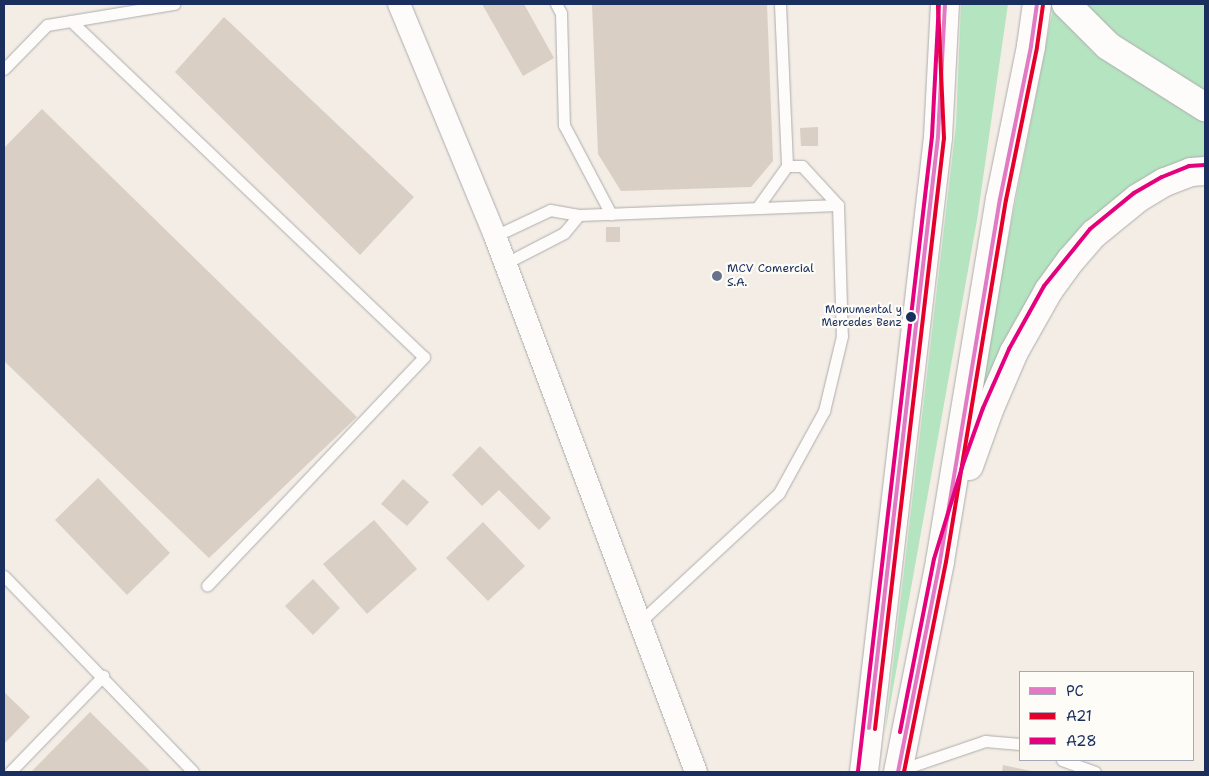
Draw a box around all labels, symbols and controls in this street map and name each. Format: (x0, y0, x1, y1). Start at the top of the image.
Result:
place label: MCV Comercial S.A. (727, 262, 814, 290)
marker: MCV Comercial S.A. (711, 270, 723, 282)
place label: Monumental y Mercedes Benz (822, 304, 902, 330)
marker: Monumental y Mercedes Benz (906, 312, 916, 322)
legend (1019, 671, 1194, 761)
text: PC (1066, 681, 1084, 701)
text: A21 (1066, 706, 1092, 726)
text: A28 (1066, 731, 1097, 751)

